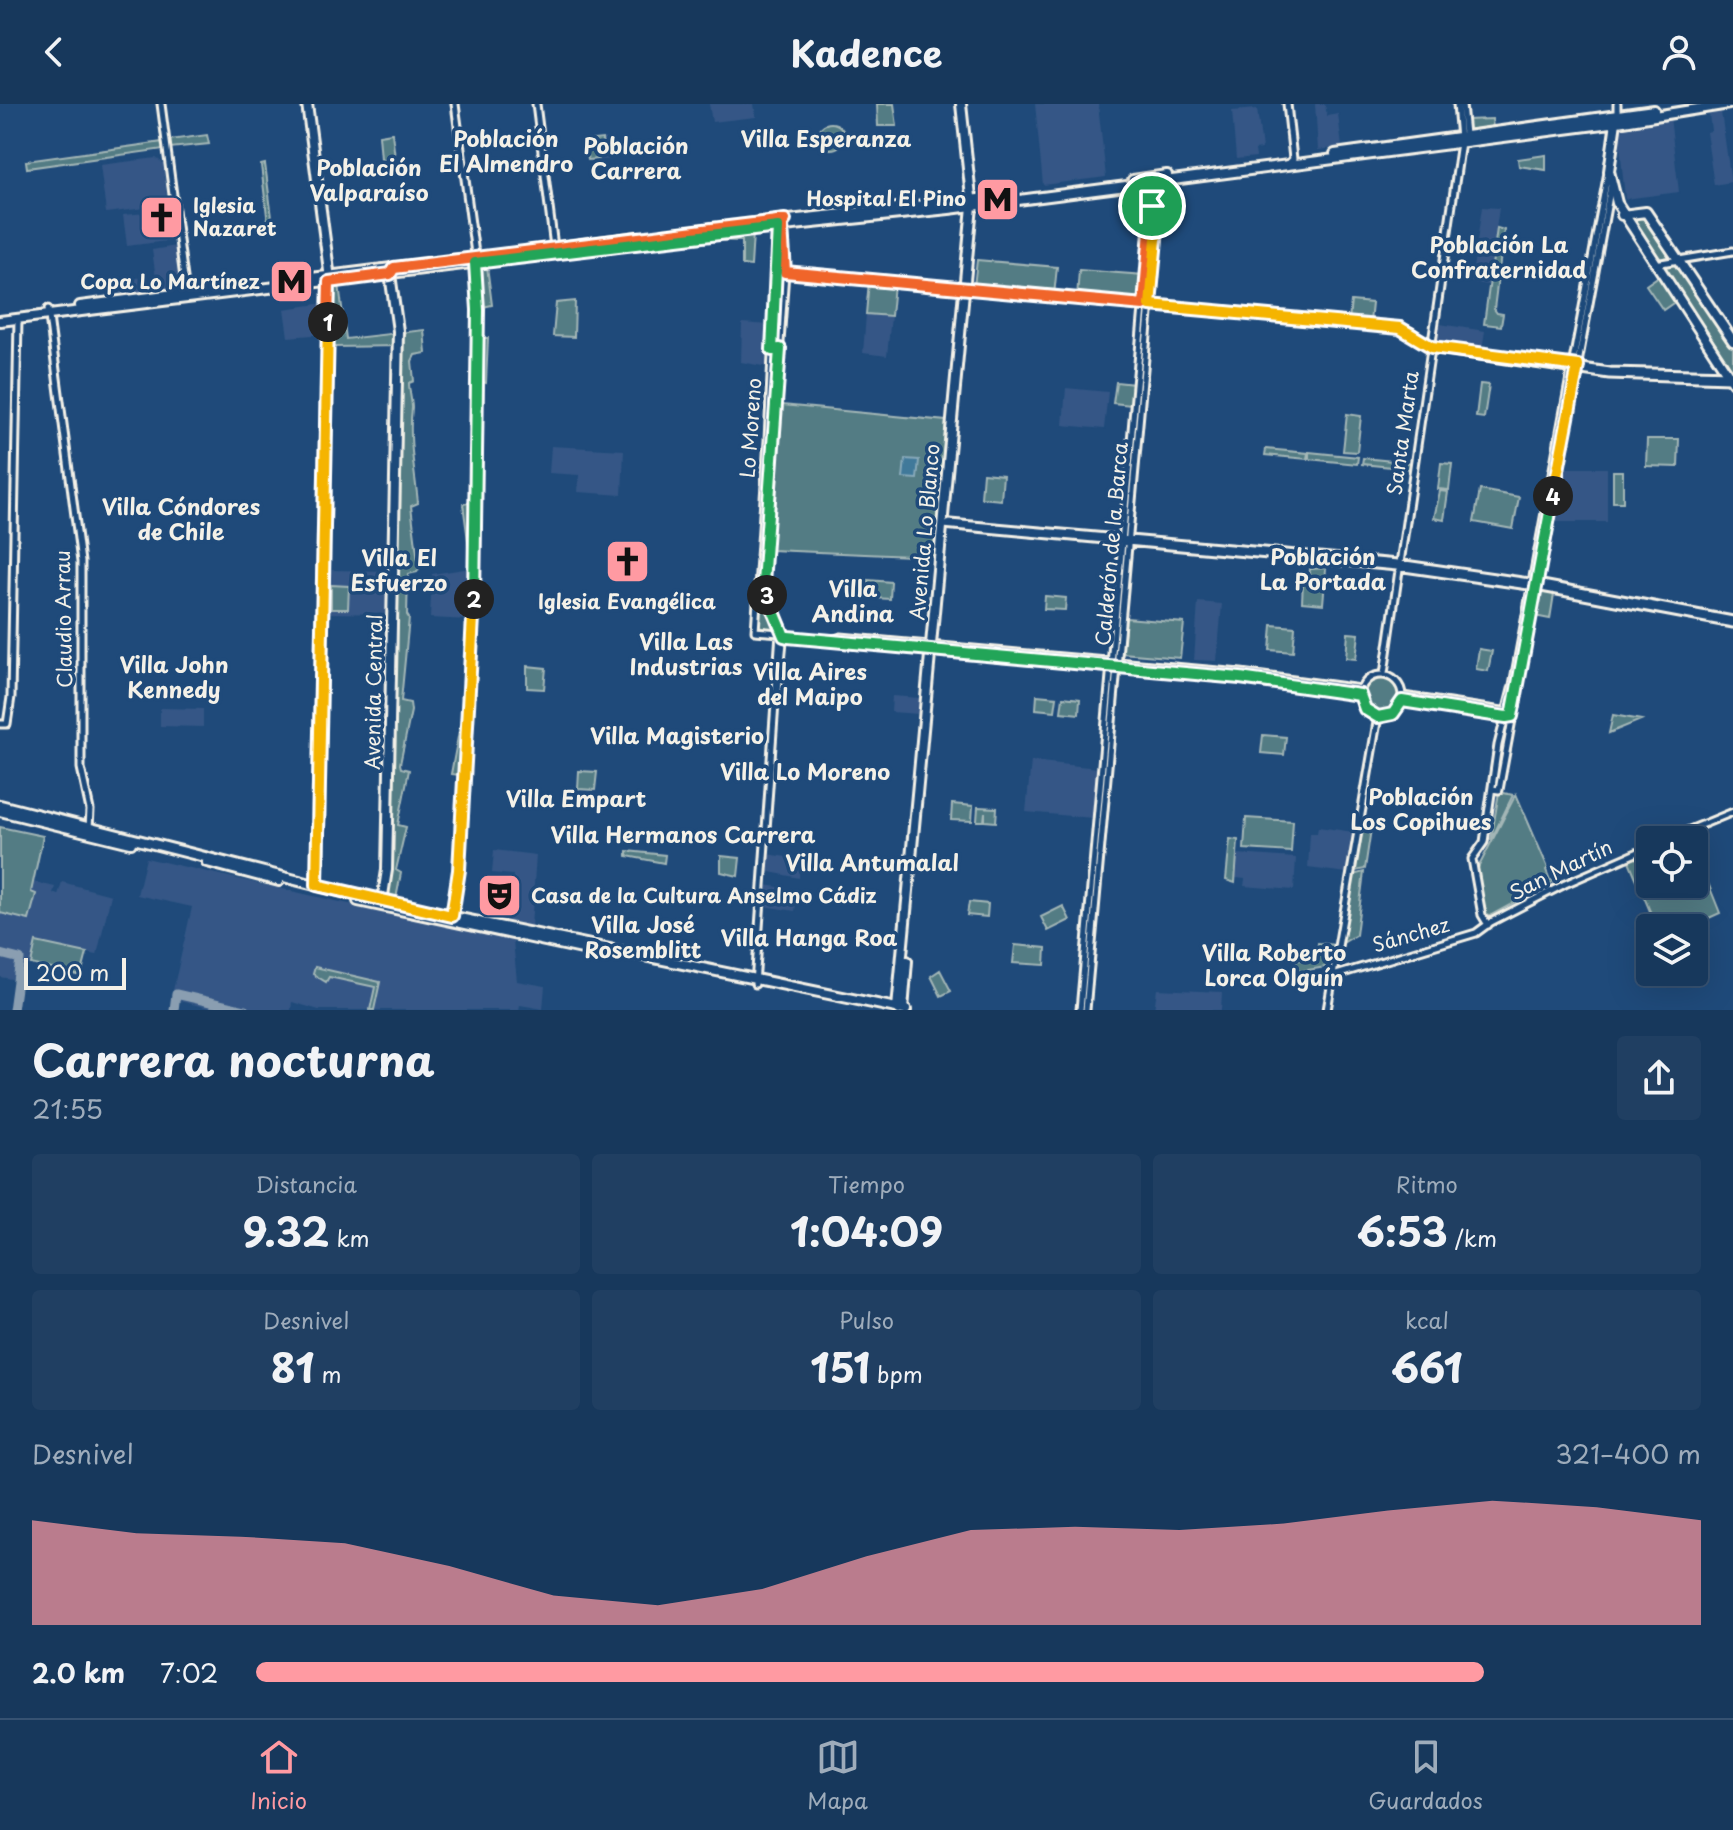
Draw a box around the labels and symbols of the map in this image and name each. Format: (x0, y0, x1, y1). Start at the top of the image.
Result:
district label: Población El Almendro (439, 121, 573, 179)
district label: Villa Esperanza (741, 121, 912, 154)
district label: Población Carrera (583, 128, 689, 186)
district label: Población Valparaíso (309, 150, 429, 208)
pin (1118, 172, 1186, 240)
metro station icon: Hospital El Pino (973, 175, 1021, 223)
place label: Hospital El Pino (807, 183, 966, 213)
place label: Iglesia Nazaret (193, 190, 277, 243)
church icon: Iglesia Nazaret (138, 194, 186, 242)
district label: Población La Confraternidad (1411, 227, 1587, 285)
metro station icon: Copa Lo Martínez (267, 258, 315, 306)
place label: Copa Lo Martínez (80, 266, 260, 296)
pin: 1 (308, 302, 348, 342)
street label: Santa Marta (1378, 368, 1426, 497)
street label: Lo Moreno (732, 377, 768, 479)
street label: Calderón de la Barca (1087, 440, 1135, 647)
street label: Avenida Lo Blanco (901, 442, 947, 621)
pin: 4 (1533, 476, 1573, 516)
district label: Villa Cóndores de Chile (102, 489, 260, 547)
church icon: Iglesia Evangélica (603, 538, 651, 586)
district label: Población La Portada (1260, 539, 1387, 597)
district label: Villa El Esfuerzo (351, 540, 447, 598)
street label: Claudio Arrau (47, 550, 79, 688)
district label: Villa Andina (812, 571, 895, 629)
pin: 3 (747, 575, 787, 615)
pin: 2 (454, 579, 494, 619)
place label: Iglesia Evangélica (538, 586, 716, 616)
street label: Avenida Central (357, 614, 389, 770)
district label: Villa Las Industrias (630, 624, 742, 682)
district label: Villa John Kennedy (119, 647, 229, 705)
district label: Villa Aires del Maipo (753, 654, 867, 712)
district label: Villa Magisterio (590, 718, 764, 751)
district label: Villa Lo Moreno (720, 754, 890, 787)
district label: Población Los Copihues (1350, 779, 1492, 837)
district label: Villa Empart (506, 781, 647, 814)
district label: Villa Hermanos Carrera (551, 817, 815, 850)
street label: San Martín (1504, 831, 1617, 907)
district label: Villa Antumalal (785, 845, 959, 878)
theatre icon: Casa de la Cultura Anselmo Cádiz (476, 872, 524, 920)
place label: Casa de la Cultura Anselmo Cádiz (531, 880, 877, 910)
district label: Villa José Rosemblitt (585, 907, 701, 965)
street label: Sánchez (1369, 909, 1453, 959)
district label: Villa Hanga Roa (721, 920, 898, 953)
district label: Villa Roberto Lorca Olguín (1202, 935, 1346, 993)
scale bar (24, 954, 126, 990)

